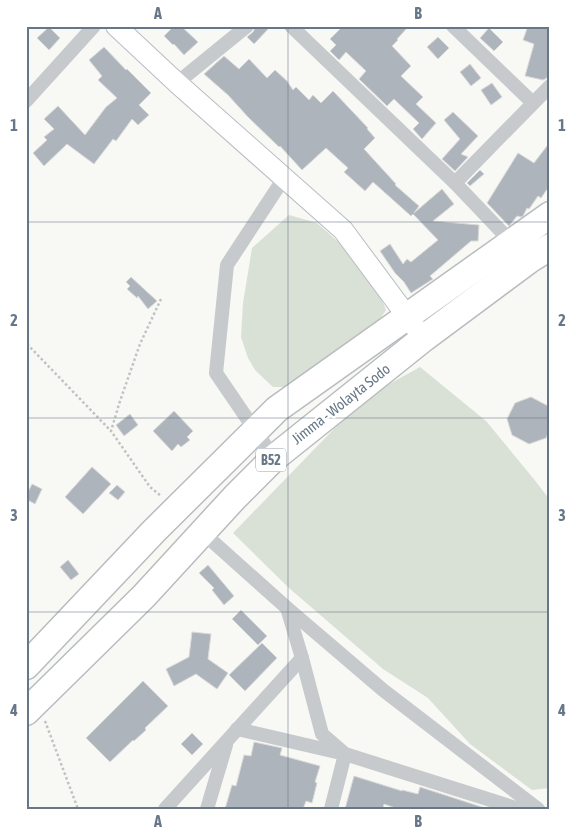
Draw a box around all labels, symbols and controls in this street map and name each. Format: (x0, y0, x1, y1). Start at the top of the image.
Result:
text: A (153, 4, 162, 22)
text: B (414, 4, 422, 22)
text: 1 (10, 116, 18, 134)
text: 1 (558, 116, 566, 134)
text: 2 (10, 311, 18, 329)
text: 2 (558, 311, 566, 329)
street label: Jimma - Wolayta Sodo (288, 360, 393, 447)
road number: B52 (256, 448, 286, 472)
text: 3 (10, 506, 18, 524)
text: 3 (558, 506, 566, 524)
text: 4 (9, 701, 18, 719)
text: 4 (557, 701, 566, 719)
text: A (153, 812, 162, 830)
text: B (414, 812, 422, 830)

